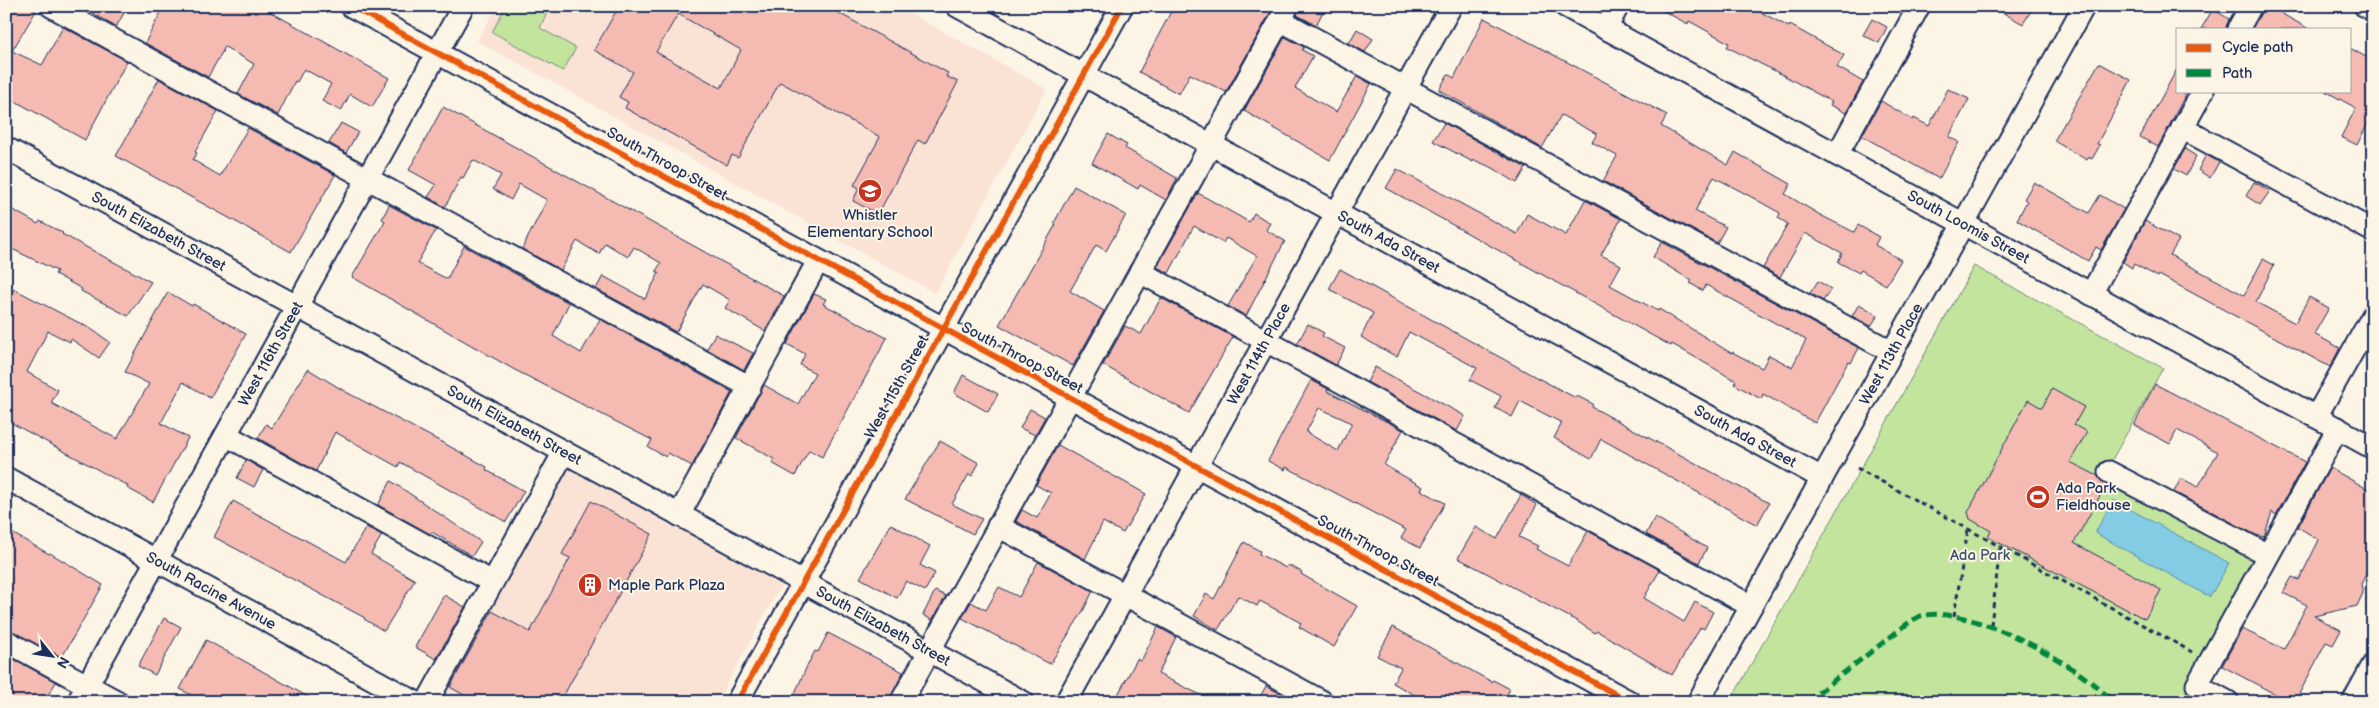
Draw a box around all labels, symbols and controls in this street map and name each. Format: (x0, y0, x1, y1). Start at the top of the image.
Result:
legend (2176, 28, 2352, 92)
text: Cycle path (2222, 38, 2293, 57)
text: Path (2222, 64, 2252, 83)
street label: South Throop Street (603, 123, 731, 205)
school or university icon: Whistler Elementary School (857, 178, 883, 204)
street label: South Loomis Street (1904, 186, 2033, 268)
street label: South Elizabeth Street (88, 187, 230, 276)
place label: Whistler Elementary School (807, 206, 933, 242)
street label: South Ada Street (1334, 206, 1444, 277)
street label: West 116th Street (234, 298, 307, 409)
street label: West 114th Place (1223, 299, 1295, 408)
street label: West 113th Place (1855, 300, 1927, 408)
street label: South Throop Street (958, 318, 1086, 398)
street label: West 115th Street (861, 331, 934, 442)
street label: South Elizabeth Street (444, 381, 585, 469)
street label: South Ada Street (1691, 401, 1800, 472)
place label: Ada Park Fieldhouse (2056, 479, 2131, 515)
sports icon: Ada Park Fieldhouse (2025, 484, 2051, 510)
street label: South Throop Street (1314, 511, 1442, 591)
park label: Ada Park (1950, 546, 2011, 565)
street label: South Racine Avenue (143, 547, 280, 634)
building icon: Maple Park Plaza (577, 572, 603, 598)
place label: Maple Park Plaza (608, 576, 725, 595)
street label: South Elizabeth Street (813, 582, 954, 670)
north arrow (28, 630, 78, 680)
text: N (53, 653, 73, 671)

